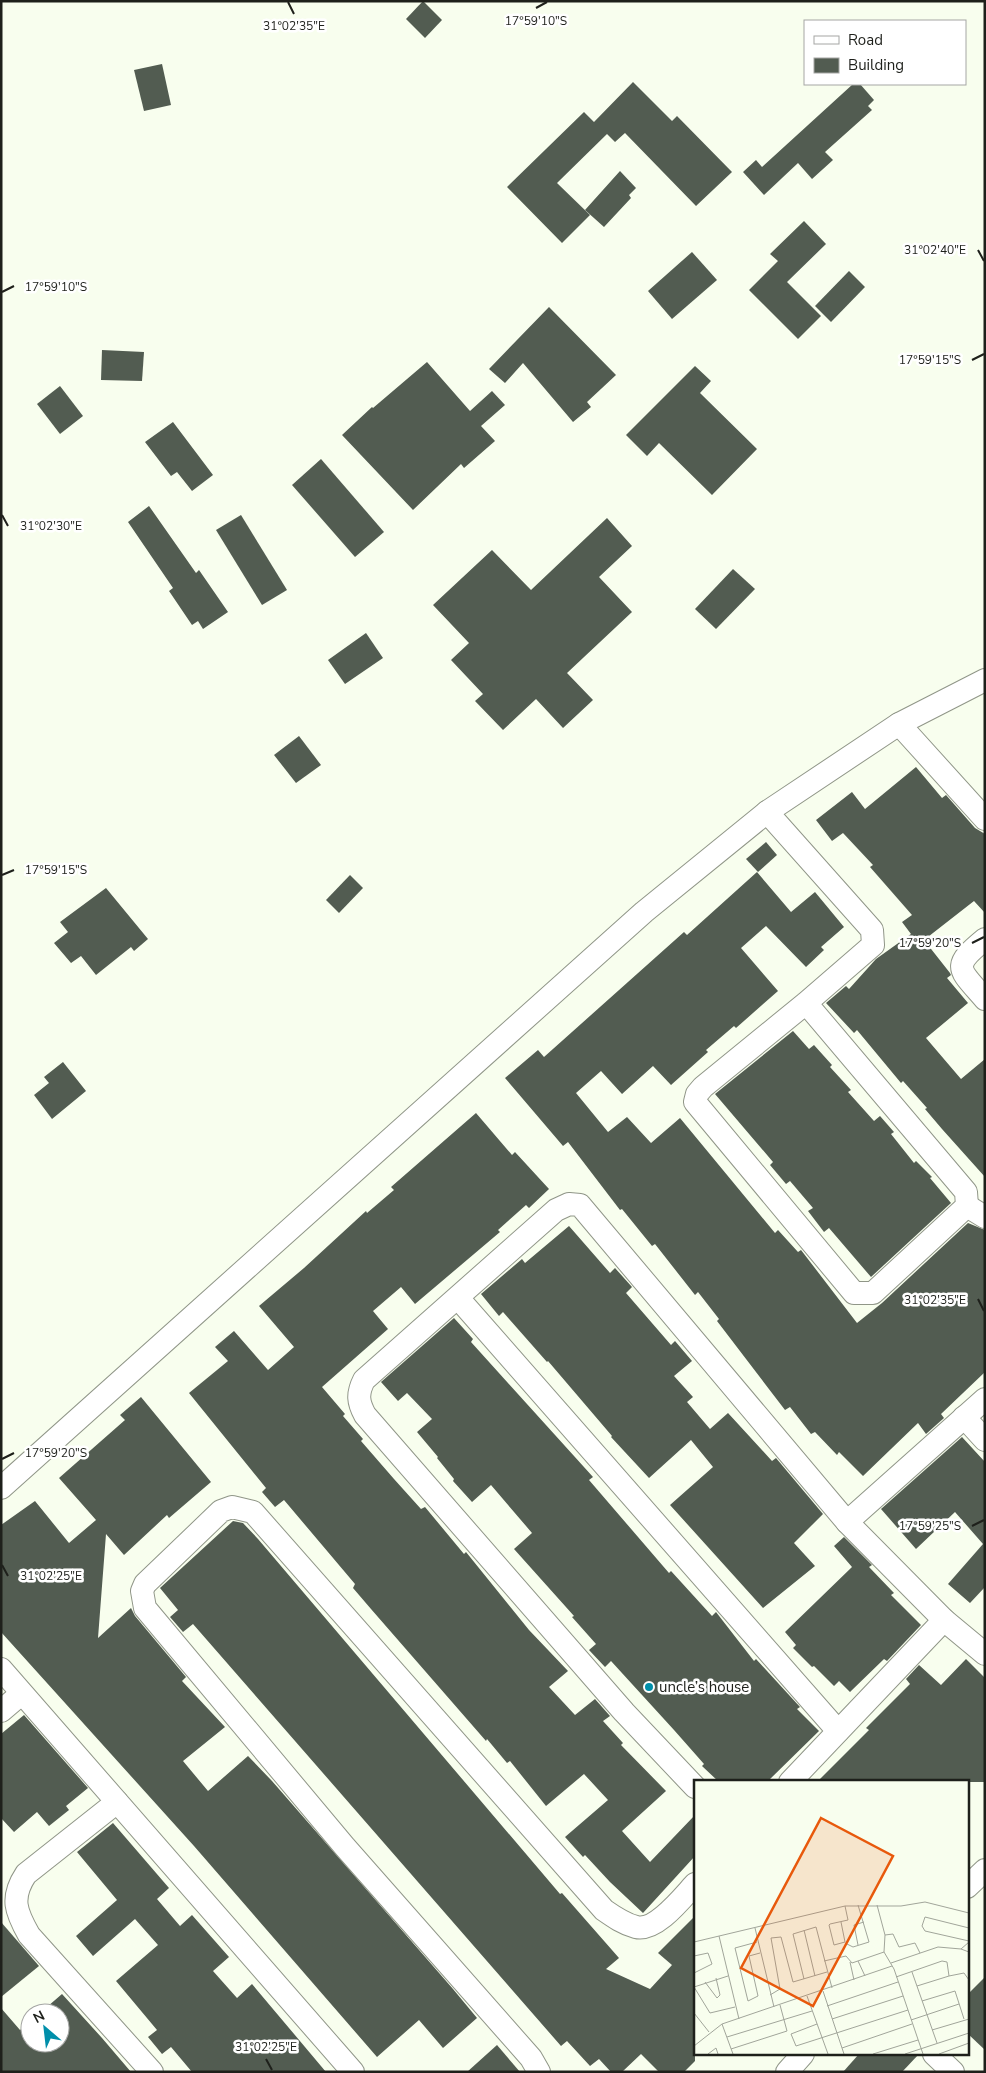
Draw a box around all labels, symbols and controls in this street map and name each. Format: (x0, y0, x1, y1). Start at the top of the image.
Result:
text: 17°59'10"S (505, 13, 567, 29)
text: 31°02'35"E (263, 18, 325, 34)
legend (804, 20, 966, 85)
text: Road (848, 30, 883, 50)
text: Building (848, 55, 904, 75)
text: 31°02'40"E (904, 242, 966, 258)
text: 17°59'10"S (25, 279, 87, 295)
text: 17°59'15"S (899, 352, 961, 368)
text: 31°02'30"E (20, 518, 82, 534)
text: 17°59'15"S (25, 862, 87, 878)
text: 17°59'20"S (899, 935, 961, 951)
text: 31°02'35"E (904, 1292, 966, 1308)
text: 17°59'20"S (25, 1445, 87, 1461)
text: 17°59'25"S (899, 1518, 961, 1534)
text: 31°02'25"E (20, 1568, 82, 1584)
place label: uncle’s house (659, 1677, 749, 1697)
marker: uncle’s house (643, 1681, 655, 1693)
inset map (694, 1780, 968, 2056)
north arrow (20, 2003, 70, 2053)
text: N (30, 2006, 48, 2028)
text: 31°02'25"E (235, 2039, 297, 2055)

